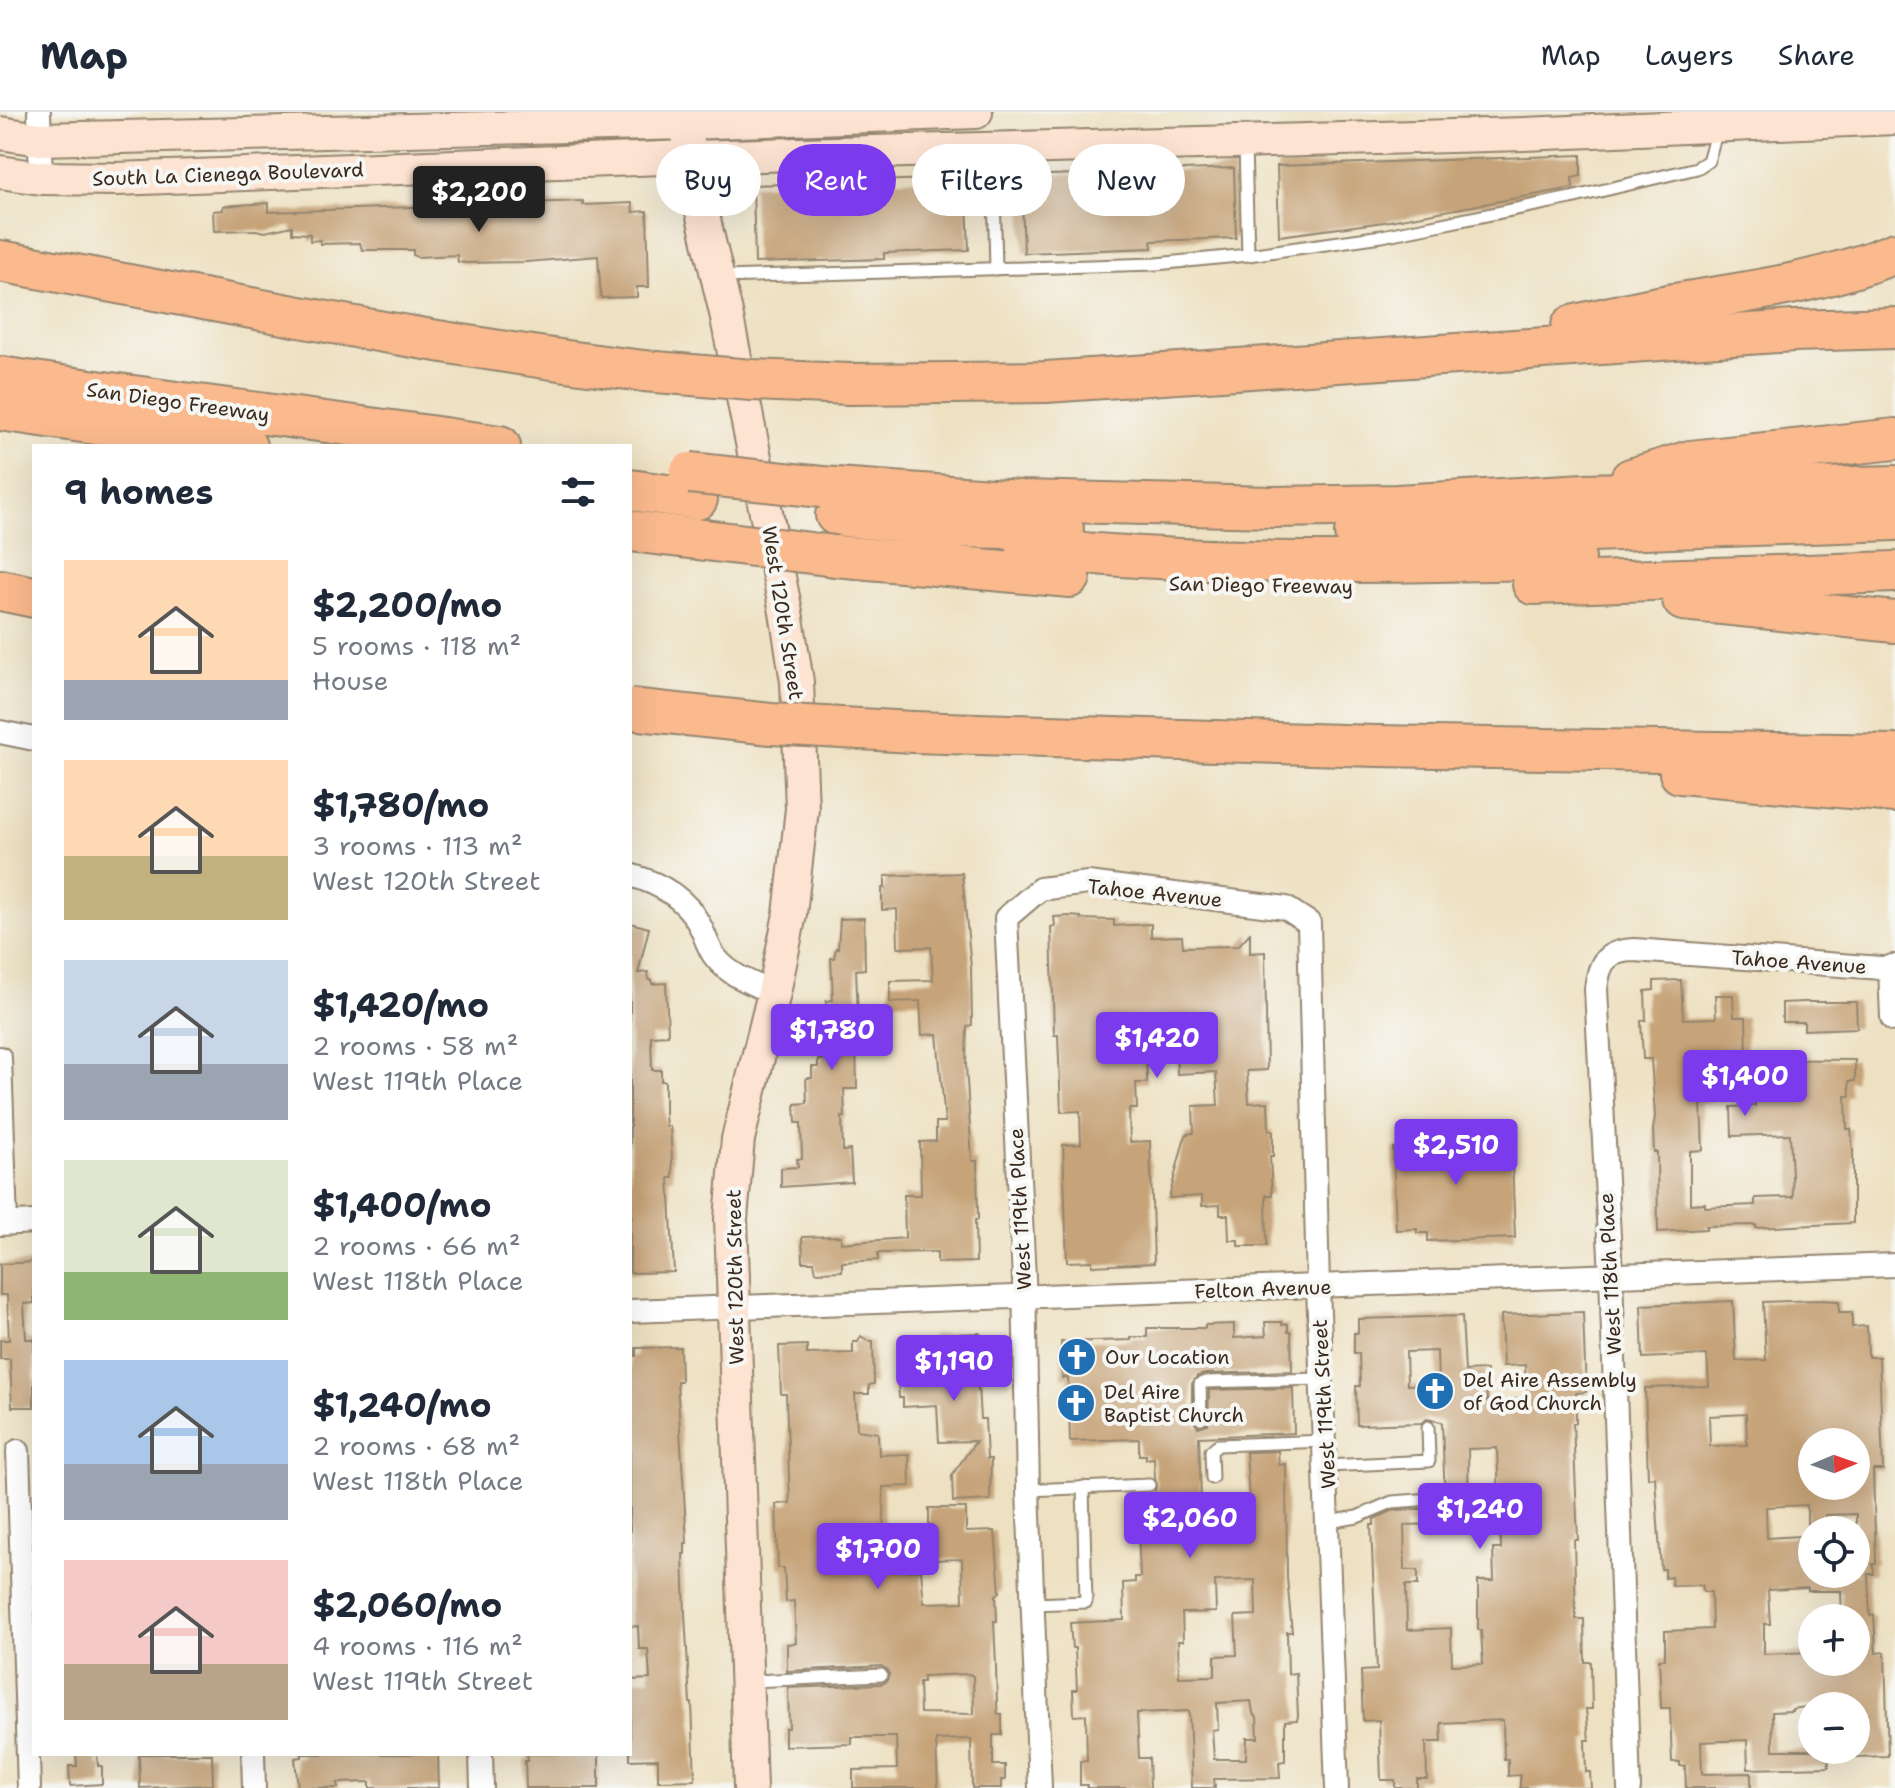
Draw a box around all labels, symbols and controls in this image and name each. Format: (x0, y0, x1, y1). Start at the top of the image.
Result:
text: Map (40, 30, 128, 81)
text: Map (1541, 36, 1601, 74)
text: Layers (1645, 36, 1734, 74)
text: Share (1778, 36, 1855, 74)
chip: Buy (656, 144, 761, 216)
chip: Rent (777, 144, 896, 216)
chip: Filters (912, 144, 1052, 216)
chip: New (1068, 144, 1185, 216)
street label: South La Cienega Boulevard (92, 156, 364, 192)
pin: $2,200 (414, 166, 544, 234)
text: $2,200 (431, 174, 527, 209)
street label: San Diego Freeway (85, 376, 271, 428)
text: 9 homes (64, 469, 213, 515)
icon: filters (556, 470, 600, 514)
street label: West 120th Street (756, 524, 810, 702)
street label: San Diego Freeway (1169, 570, 1353, 600)
text: $2,200/mo (312, 582, 502, 628)
icon: home (128, 592, 224, 688)
text: 5 rooms · 118 m² (312, 628, 521, 663)
text: House (312, 663, 388, 698)
text: $1,780/mo (312, 782, 489, 828)
icon: home (128, 792, 224, 888)
text: 3 rooms · 113 m² (312, 828, 523, 863)
text: West 120th Street (312, 863, 541, 898)
street label: Tahoe Avenue (1086, 873, 1224, 913)
street label: Tahoe Avenue (1731, 944, 1867, 980)
text: $1,420/mo (312, 982, 489, 1028)
icon: home (128, 992, 224, 1088)
pin: $1,780 (767, 1004, 897, 1072)
text: $1,780 (789, 1012, 875, 1047)
pin: $1,420 (1092, 1012, 1222, 1080)
text: $1,420 (1114, 1020, 1200, 1055)
text: 2 rooms · 58 m² (312, 1028, 518, 1063)
pin: $1,400 (1680, 1050, 1810, 1118)
text: $1,400 (1701, 1058, 1789, 1093)
text: West 119th Place (312, 1063, 523, 1098)
pin: $2,510 (1391, 1119, 1521, 1187)
street label: West 119th Place (1003, 1127, 1037, 1291)
text: $2,510 (1413, 1127, 1499, 1162)
text: $1,400/mo (312, 1182, 492, 1228)
street label: West 120th Street (720, 1189, 750, 1365)
icon: home (128, 1192, 224, 1288)
street label: West 118th Place (1593, 1192, 1627, 1356)
text: 2 rooms · 66 m² (312, 1228, 521, 1263)
text: West 118th Place (312, 1263, 523, 1298)
street label: Felton Avenue (1194, 1274, 1332, 1304)
street label: West 119th Street (1307, 1318, 1341, 1490)
pin: $1,190 (889, 1335, 1019, 1403)
church icon: Our Location (1056, 1336, 1098, 1378)
text: $1,190 (914, 1343, 994, 1378)
place label: Our Location (1105, 1344, 1230, 1370)
place label: Del Aire Assembly of God Church (1463, 1367, 1637, 1416)
church icon: Del Aire Assembly of God Church (1414, 1370, 1456, 1412)
place label: Del Aire Baptist Church (1104, 1379, 1244, 1428)
text: $1,240/mo (312, 1382, 492, 1428)
church icon: Del Aire Baptist Church (1055, 1382, 1097, 1424)
icon: home (128, 1392, 224, 1488)
text: 2 rooms · 68 m² (312, 1428, 520, 1463)
north arrow (1798, 1428, 1870, 1500)
map controls (1798, 1428, 1870, 1764)
text: West 118th Place (312, 1463, 523, 1498)
pin: $1,240 (1415, 1483, 1545, 1551)
text: $1,240 (1436, 1491, 1524, 1526)
pin: $2,060 (1125, 1492, 1255, 1560)
text: $2,060 (1142, 1500, 1238, 1535)
button: locate (1798, 1516, 1870, 1588)
pin: $1,700 (813, 1523, 943, 1591)
text: $1,700 (835, 1531, 921, 1566)
text: $2,060/mo (312, 1582, 502, 1628)
icon: home (128, 1592, 224, 1688)
button: + (1798, 1604, 1870, 1676)
text: 4 rooms · 116 m² (312, 1628, 523, 1663)
text: West 119th Street (312, 1663, 533, 1698)
button: − (1798, 1692, 1870, 1764)

